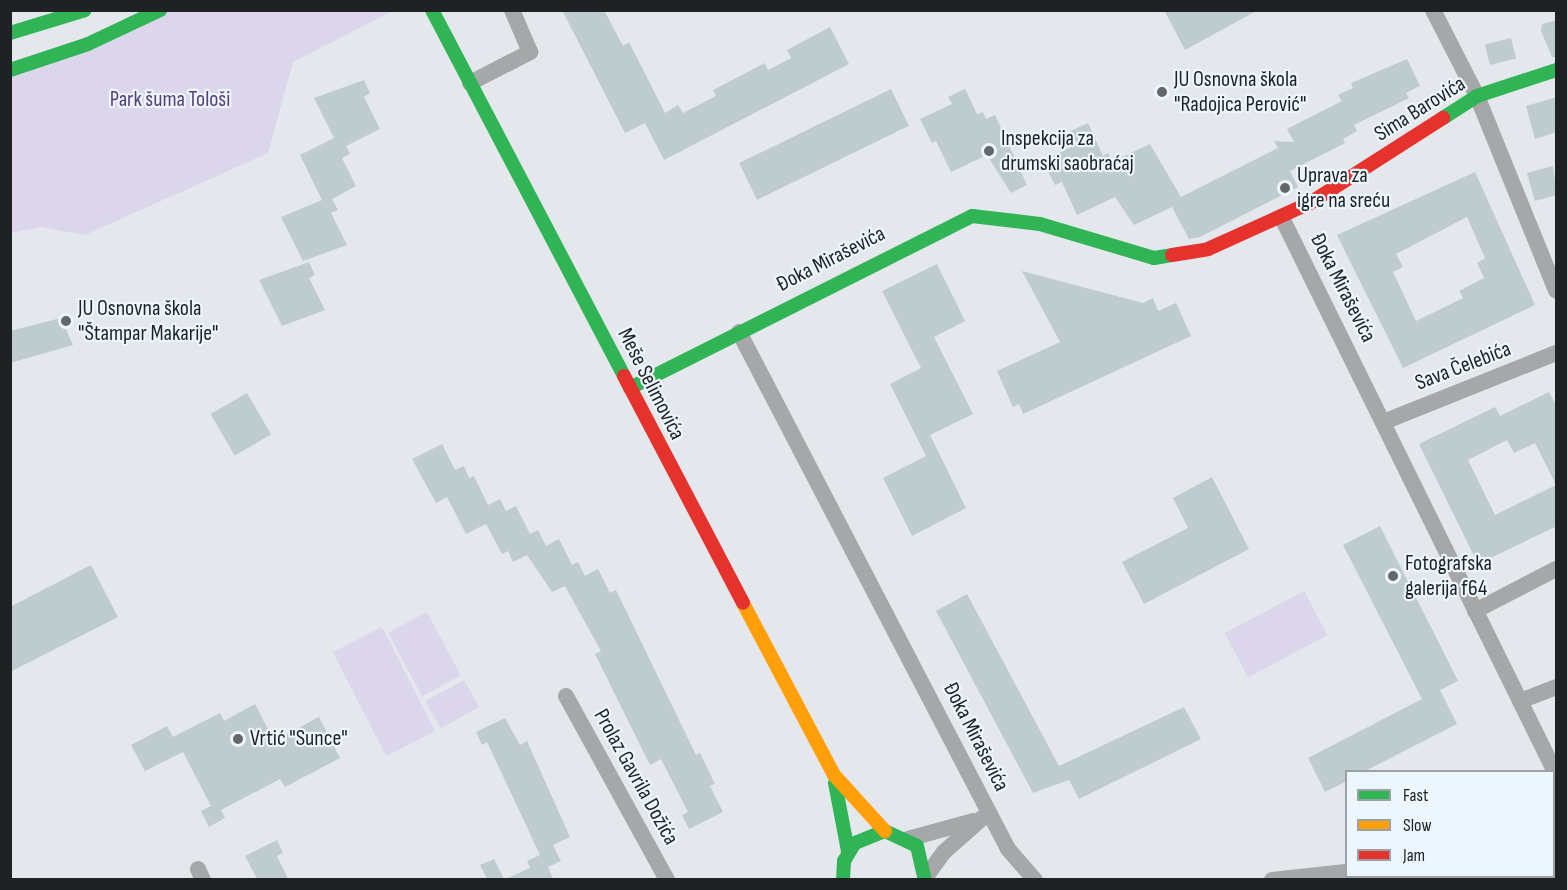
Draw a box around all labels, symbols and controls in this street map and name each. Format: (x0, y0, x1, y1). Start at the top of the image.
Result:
place label: JU Osnovna škola "Radojica Perović" (1174, 66, 1306, 118)
street label: Sima Barovića (1370, 71, 1470, 147)
marker: JU Osnovna škola "Radojica Perović" (1155, 85, 1169, 99)
park label: Park šuma Tološi (110, 87, 230, 113)
place label: Inspekcija za drumski saobraćaj (1001, 125, 1134, 176)
marker: Inspekcija za drumski saobraćaj (982, 144, 996, 158)
place label: Uprava za igre na sreću (1297, 162, 1390, 214)
marker: Uprava za igre na sreću (1278, 181, 1292, 195)
street label: Đoka Miraševića (772, 220, 890, 298)
street label: Đoka Miraševića (1304, 229, 1382, 347)
place label: JU Osnovna škola "Štampar Makarije" (78, 295, 218, 346)
marker: JU Osnovna škola "Štampar Makarije" (59, 314, 73, 328)
street label: Meše Selimovića (612, 324, 690, 444)
street label: Sava Čelebića (1411, 336, 1515, 396)
place label: Fotografska galerija f64 (1405, 550, 1492, 602)
marker: Fotografska galerija f64 (1386, 569, 1400, 583)
street label: Đoka Miraševića (937, 678, 1015, 796)
street label: Prolaz Gavrila Dožića (588, 704, 684, 850)
place label: Vrtić "Sunce" (250, 726, 348, 752)
marker: Vrtić "Sunce" (231, 732, 245, 746)
legend (1345, 770, 1555, 878)
text: Fast (1403, 785, 1428, 806)
text: Slow (1403, 815, 1432, 836)
text: Jam (1403, 845, 1425, 866)

